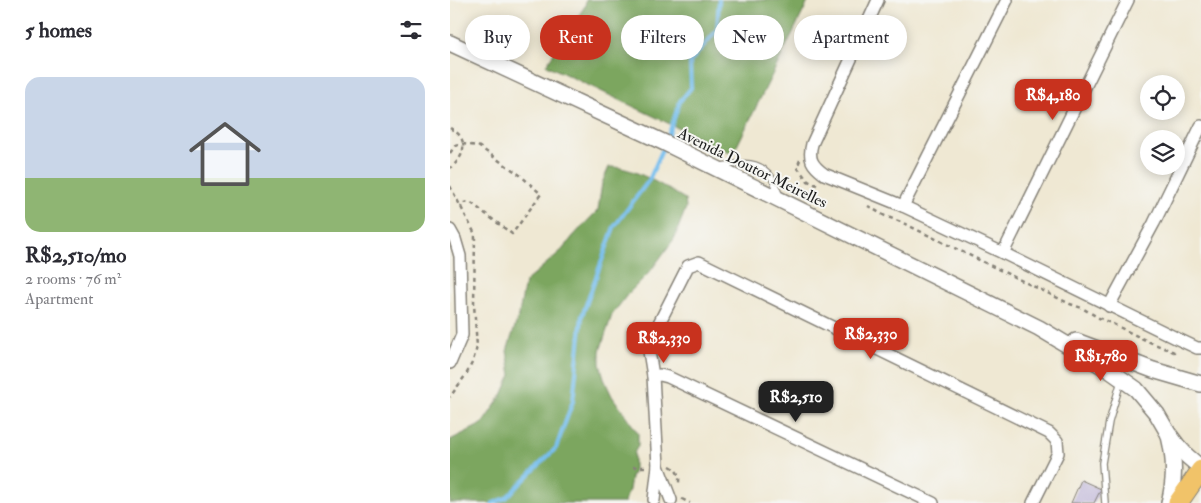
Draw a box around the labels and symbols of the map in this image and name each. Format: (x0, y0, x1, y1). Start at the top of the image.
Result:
pin: R$4,180 (1007, 78, 1099, 121)
street label: Avenida Doutor Meirelles (674, 123, 830, 213)
pin: R$2,330 (825, 318, 917, 360)
pin: R$2,330 (618, 322, 710, 364)
pin: R$1,780 (1055, 340, 1147, 382)
pin: R$2,510 (750, 380, 842, 423)

